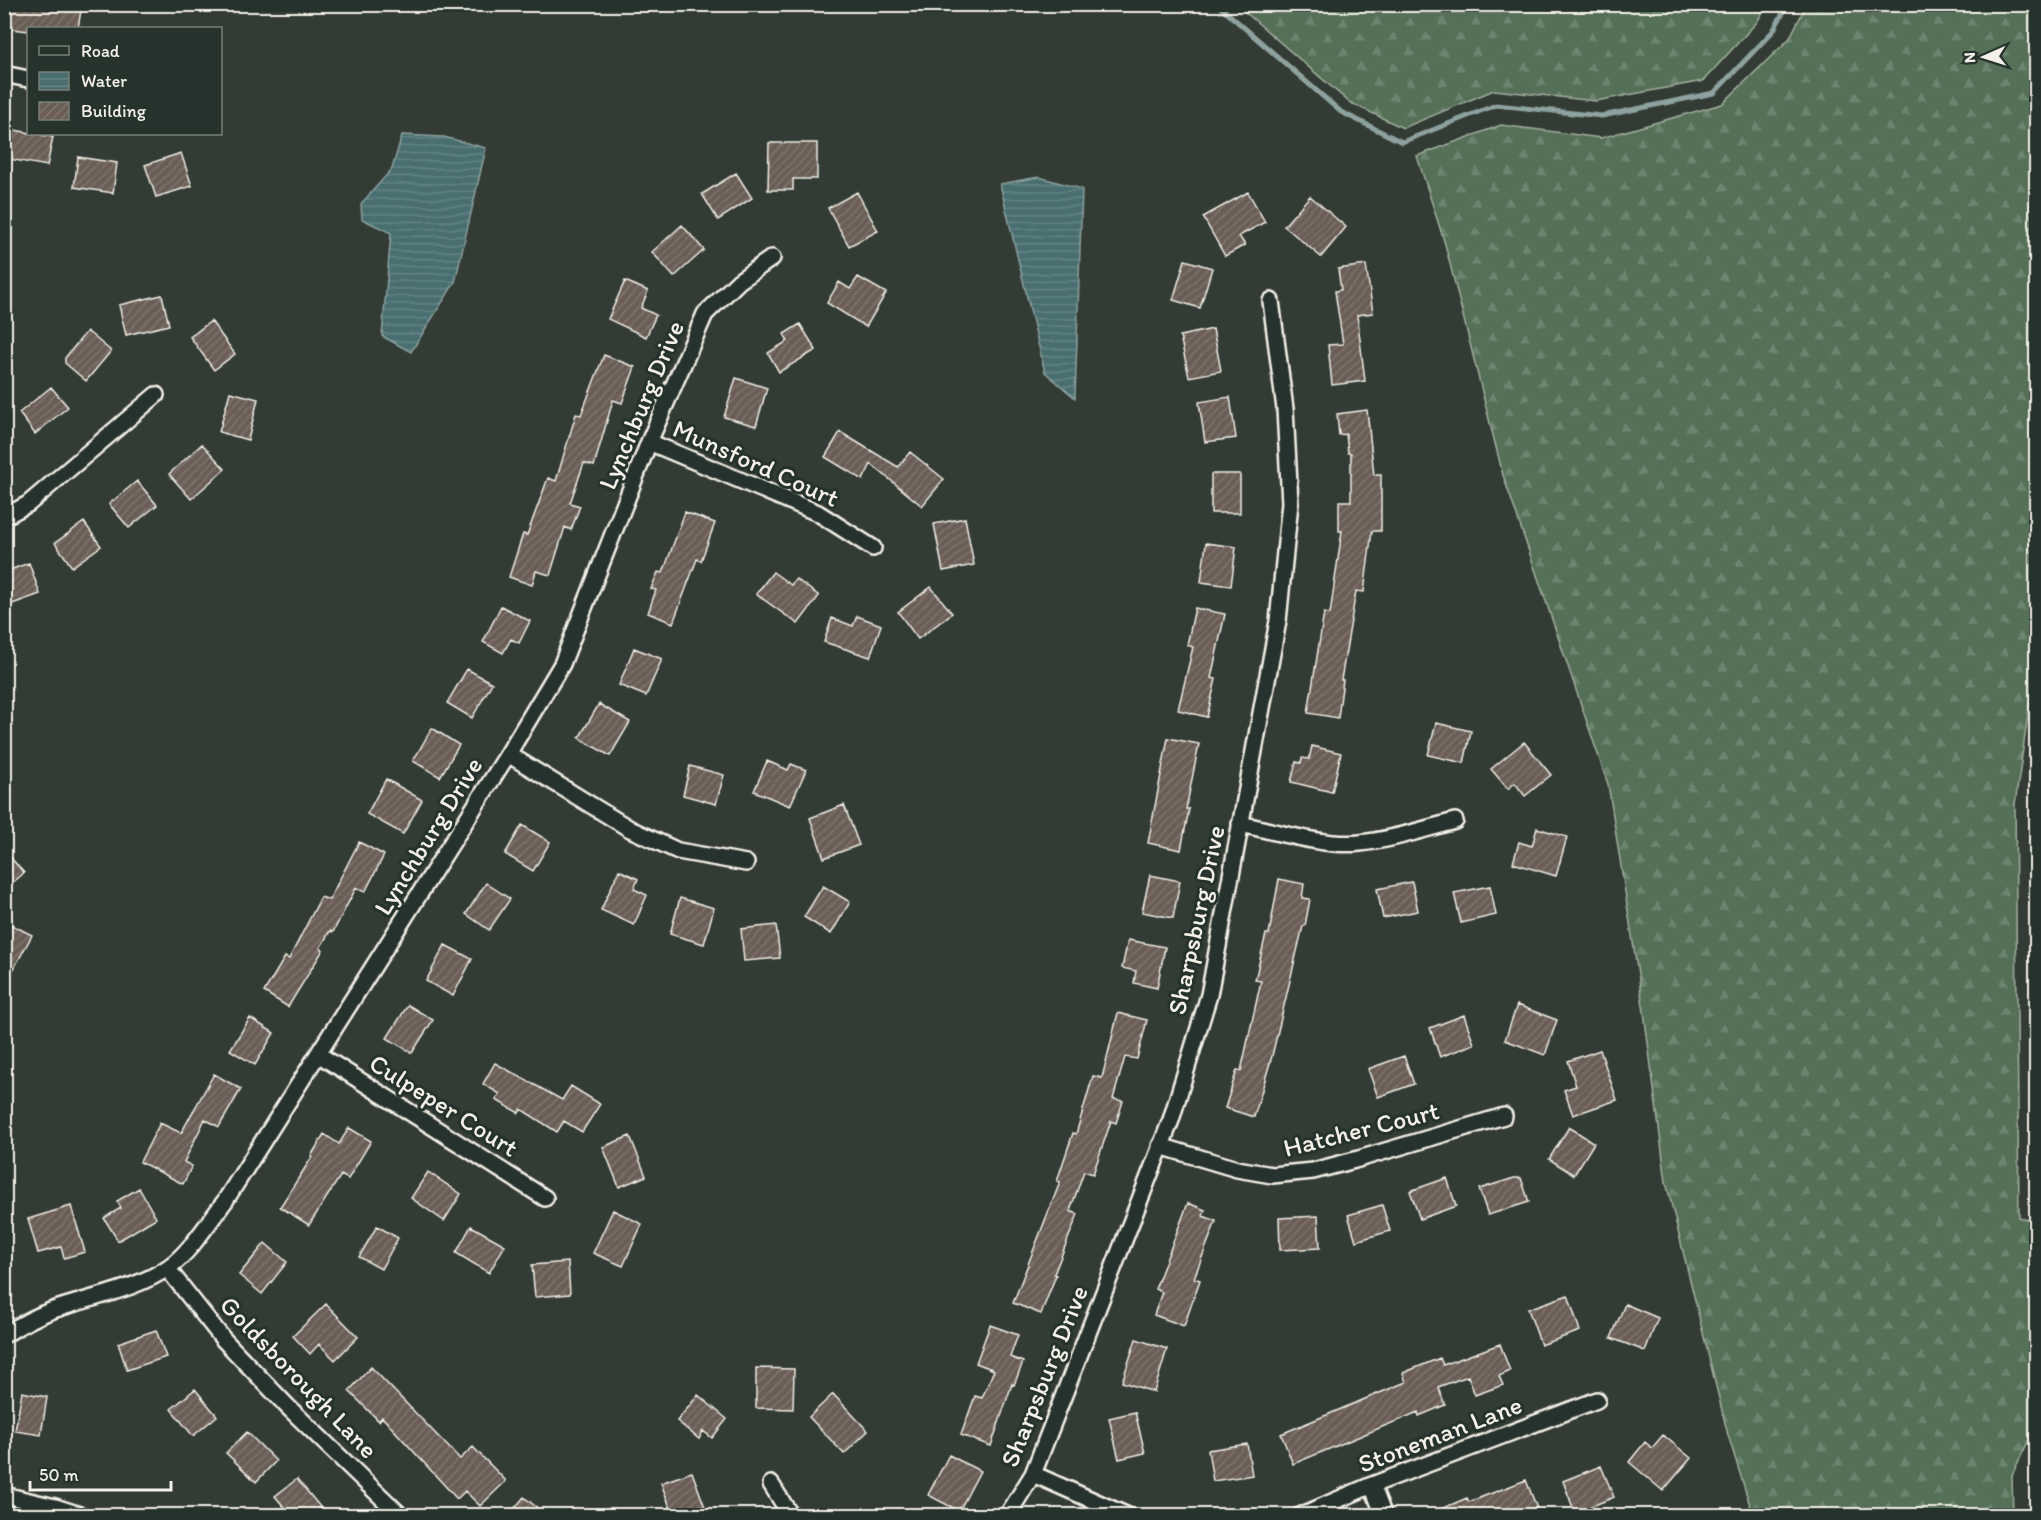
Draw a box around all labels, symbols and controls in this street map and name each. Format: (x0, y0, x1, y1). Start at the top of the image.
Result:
legend (27, 27, 222, 135)
north arrow (1954, 27, 2014, 87)
text: Road (81, 40, 120, 62)
text: N (1960, 52, 1979, 64)
text: Water (81, 70, 127, 92)
text: Building (81, 100, 147, 122)
street label: Lynchburg Drive (591, 316, 691, 494)
street label: Munsford Court (668, 412, 844, 514)
street label: Lynchburg Drive (367, 751, 489, 921)
street label: Sharpsburg Drive (1160, 822, 1232, 1018)
street label: Culpeper Court (364, 1046, 525, 1164)
street label: Hatcher Court (1280, 1094, 1442, 1164)
street label: Sharpsburg Drive (993, 1281, 1095, 1471)
street label: Goldsborough Lane (213, 1289, 385, 1465)
street label: Stoneman Lane (1354, 1388, 1526, 1480)
scale bar (30, 1454, 171, 1492)
text: 50 m (39, 1464, 79, 1486)

